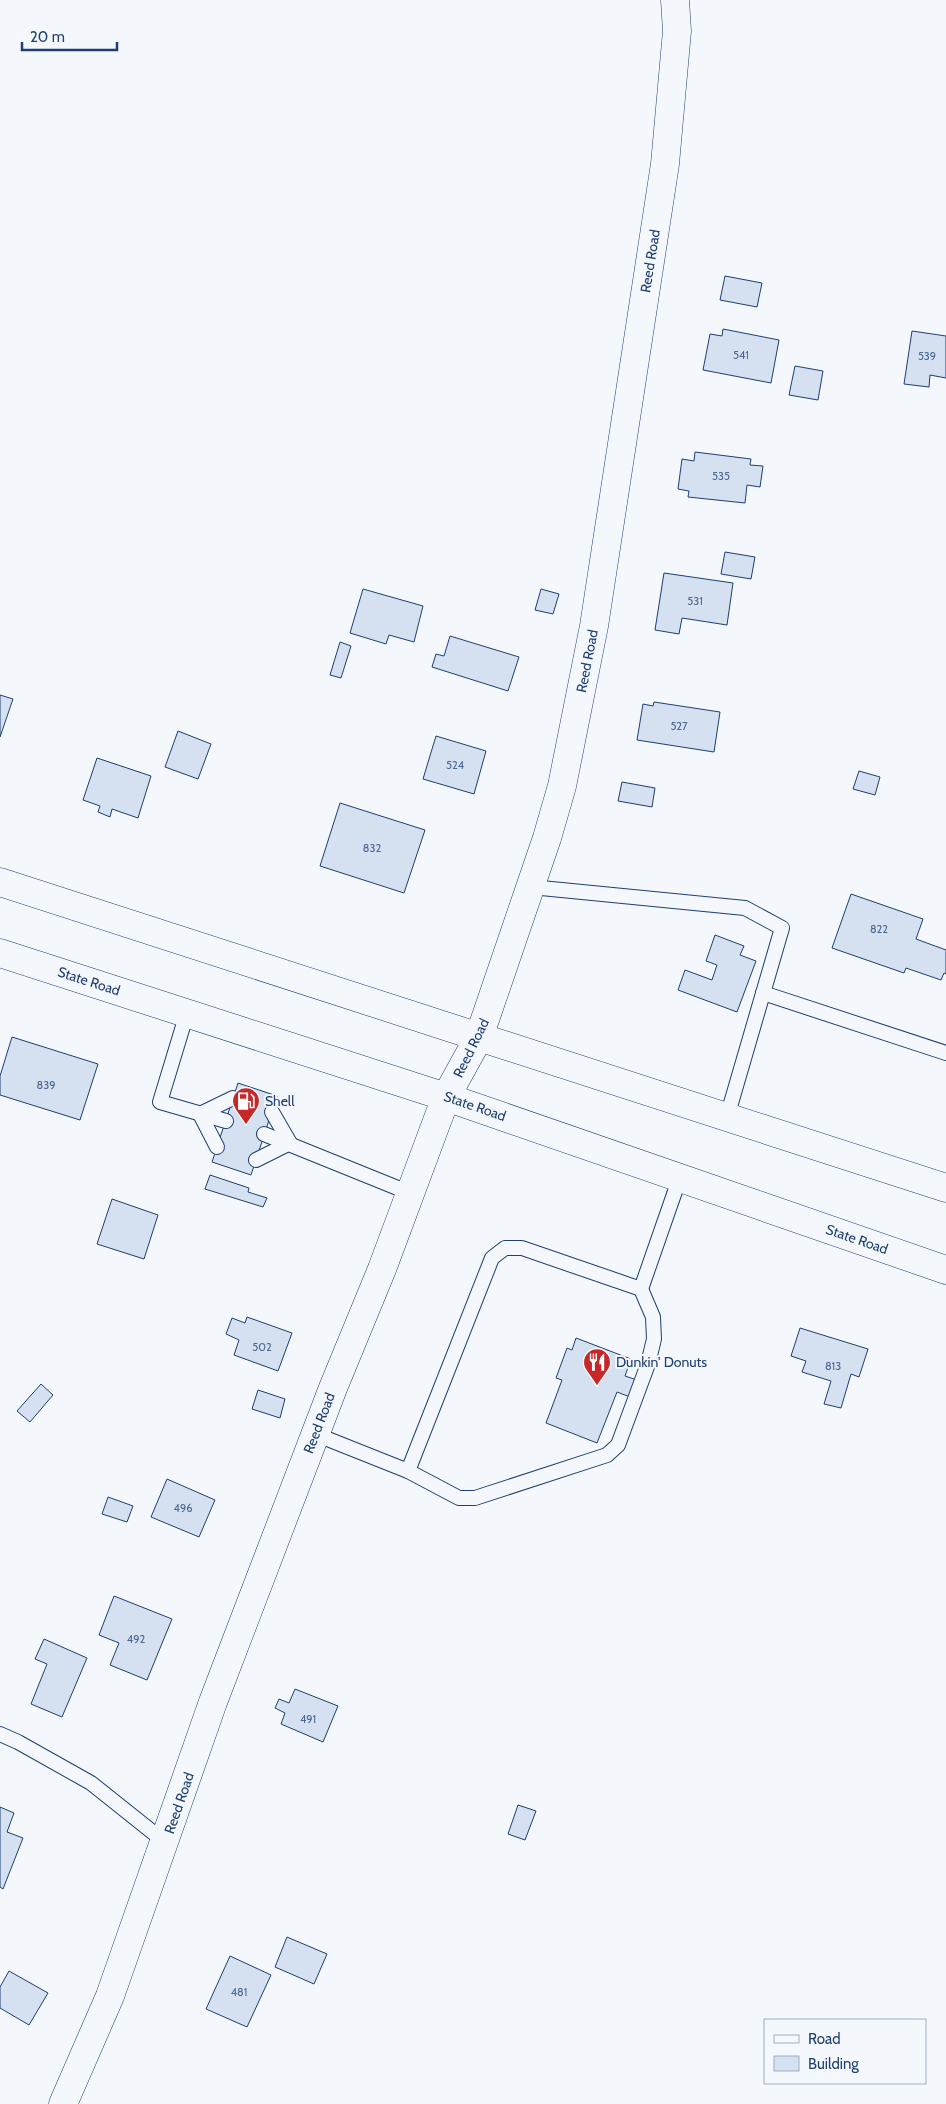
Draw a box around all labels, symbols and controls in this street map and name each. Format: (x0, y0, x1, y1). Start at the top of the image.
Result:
scale bar (22, 20, 118, 52)
text: 20 m (30, 28, 65, 46)
street label: Reed Road (636, 228, 664, 294)
house number: 541 (733, 348, 749, 362)
house number: 539 (918, 349, 936, 363)
house number: 535 (712, 469, 730, 483)
house number: 531 (687, 594, 703, 608)
street label: Reed Road (572, 628, 602, 694)
house number: 527 (670, 719, 688, 733)
house number: 524 (446, 758, 465, 772)
house number: 832 (363, 841, 381, 855)
house number: 822 (870, 922, 888, 936)
street label: State Road (55, 962, 123, 1000)
street label: Reed Road (449, 1015, 493, 1081)
house number: 839 (37, 1078, 55, 1092)
fuel station icon: Shell (231, 1086, 261, 1125)
street label: State Road (442, 1087, 508, 1125)
place label: Shell (265, 1092, 295, 1110)
street label: State Road (824, 1220, 890, 1258)
house number: 502 (252, 1340, 272, 1354)
restaurant icon: Dunkin' Donuts (582, 1347, 612, 1386)
place label: Dunkin' Donuts (616, 1353, 707, 1371)
house number: 813 (825, 1359, 841, 1373)
street label: Reed Road (299, 1390, 339, 1456)
house number: 496 (174, 1501, 192, 1515)
house number: 492 (127, 1632, 145, 1646)
house number: 491 (300, 1712, 316, 1726)
street label: Reed Road (160, 1770, 198, 1836)
house number: 481 (231, 1985, 247, 1999)
legend (764, 2019, 926, 2084)
text: Road (808, 2030, 841, 2048)
text: Building (808, 2055, 859, 2073)

